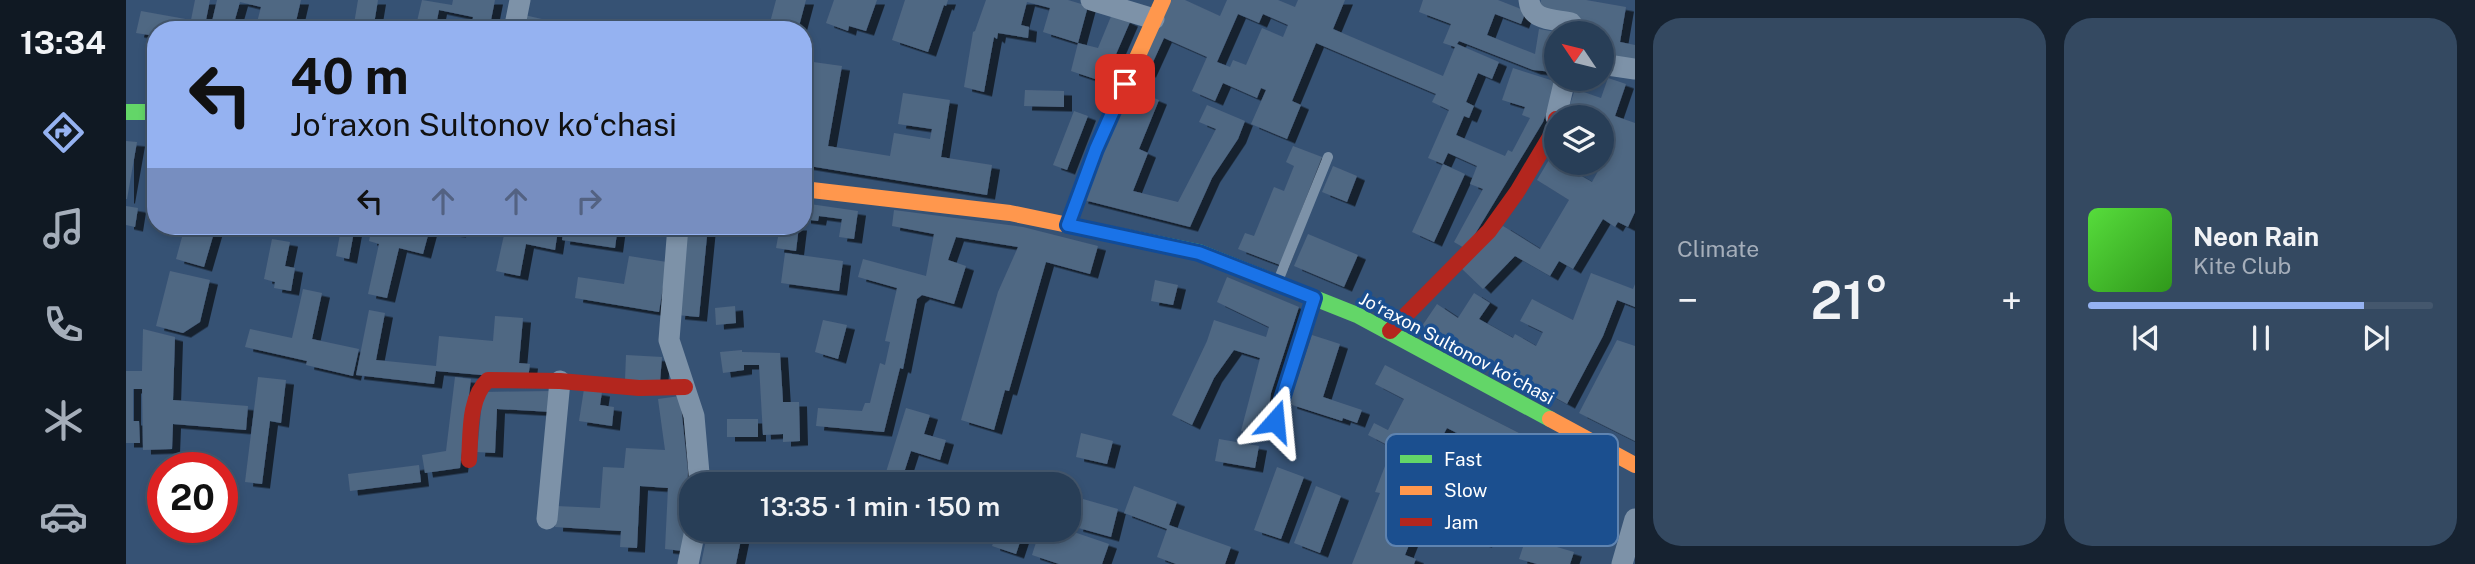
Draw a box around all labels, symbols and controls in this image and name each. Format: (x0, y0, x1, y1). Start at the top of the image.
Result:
north arrow (1544, 21, 1614, 91)
map controls (1544, 21, 1614, 175)
text: 13:34 (20, 24, 106, 61)
text: 40 m (290, 47, 409, 105)
icon: left (175, 49, 266, 140)
pin (1095, 54, 1155, 114)
icon: arrive (1106, 65, 1144, 103)
button: layers (1544, 105, 1614, 175)
text: Joʻraxon Sultonov koʻchasi (290, 106, 677, 143)
icon: directions (39, 108, 88, 157)
icon: left (351, 182, 389, 220)
icon: ahead (424, 182, 462, 220)
icon: ahead (497, 182, 535, 220)
icon: right (570, 182, 608, 220)
icon: music (39, 204, 88, 253)
text: Neon Rain (2193, 221, 2319, 252)
text: Climate (1677, 235, 1759, 262)
text: Kite Club (2193, 252, 2291, 279)
text: 21° (1810, 270, 1889, 331)
text: − (1677, 278, 1698, 323)
text: + (2001, 278, 2022, 323)
street label: Joʻraxon Sultonov koʻchasi (1356, 288, 1558, 408)
icon: phone (39, 300, 88, 349)
icon: previous (2127, 319, 2165, 357)
icon: pause (2242, 319, 2280, 357)
icon: next (2357, 319, 2395, 357)
position arrow (1238, 384, 1312, 458)
icon: climate (39, 396, 88, 445)
legend (1386, 434, 1618, 546)
text: Fast (1444, 448, 1482, 470)
speed limit sign: 20 (147, 452, 238, 543)
text: Slow (1444, 479, 1488, 501)
text: 13:35 · 1 min · 150 m (760, 491, 1000, 522)
icon: car (39, 492, 88, 541)
text: Jam (1444, 511, 1478, 533)

